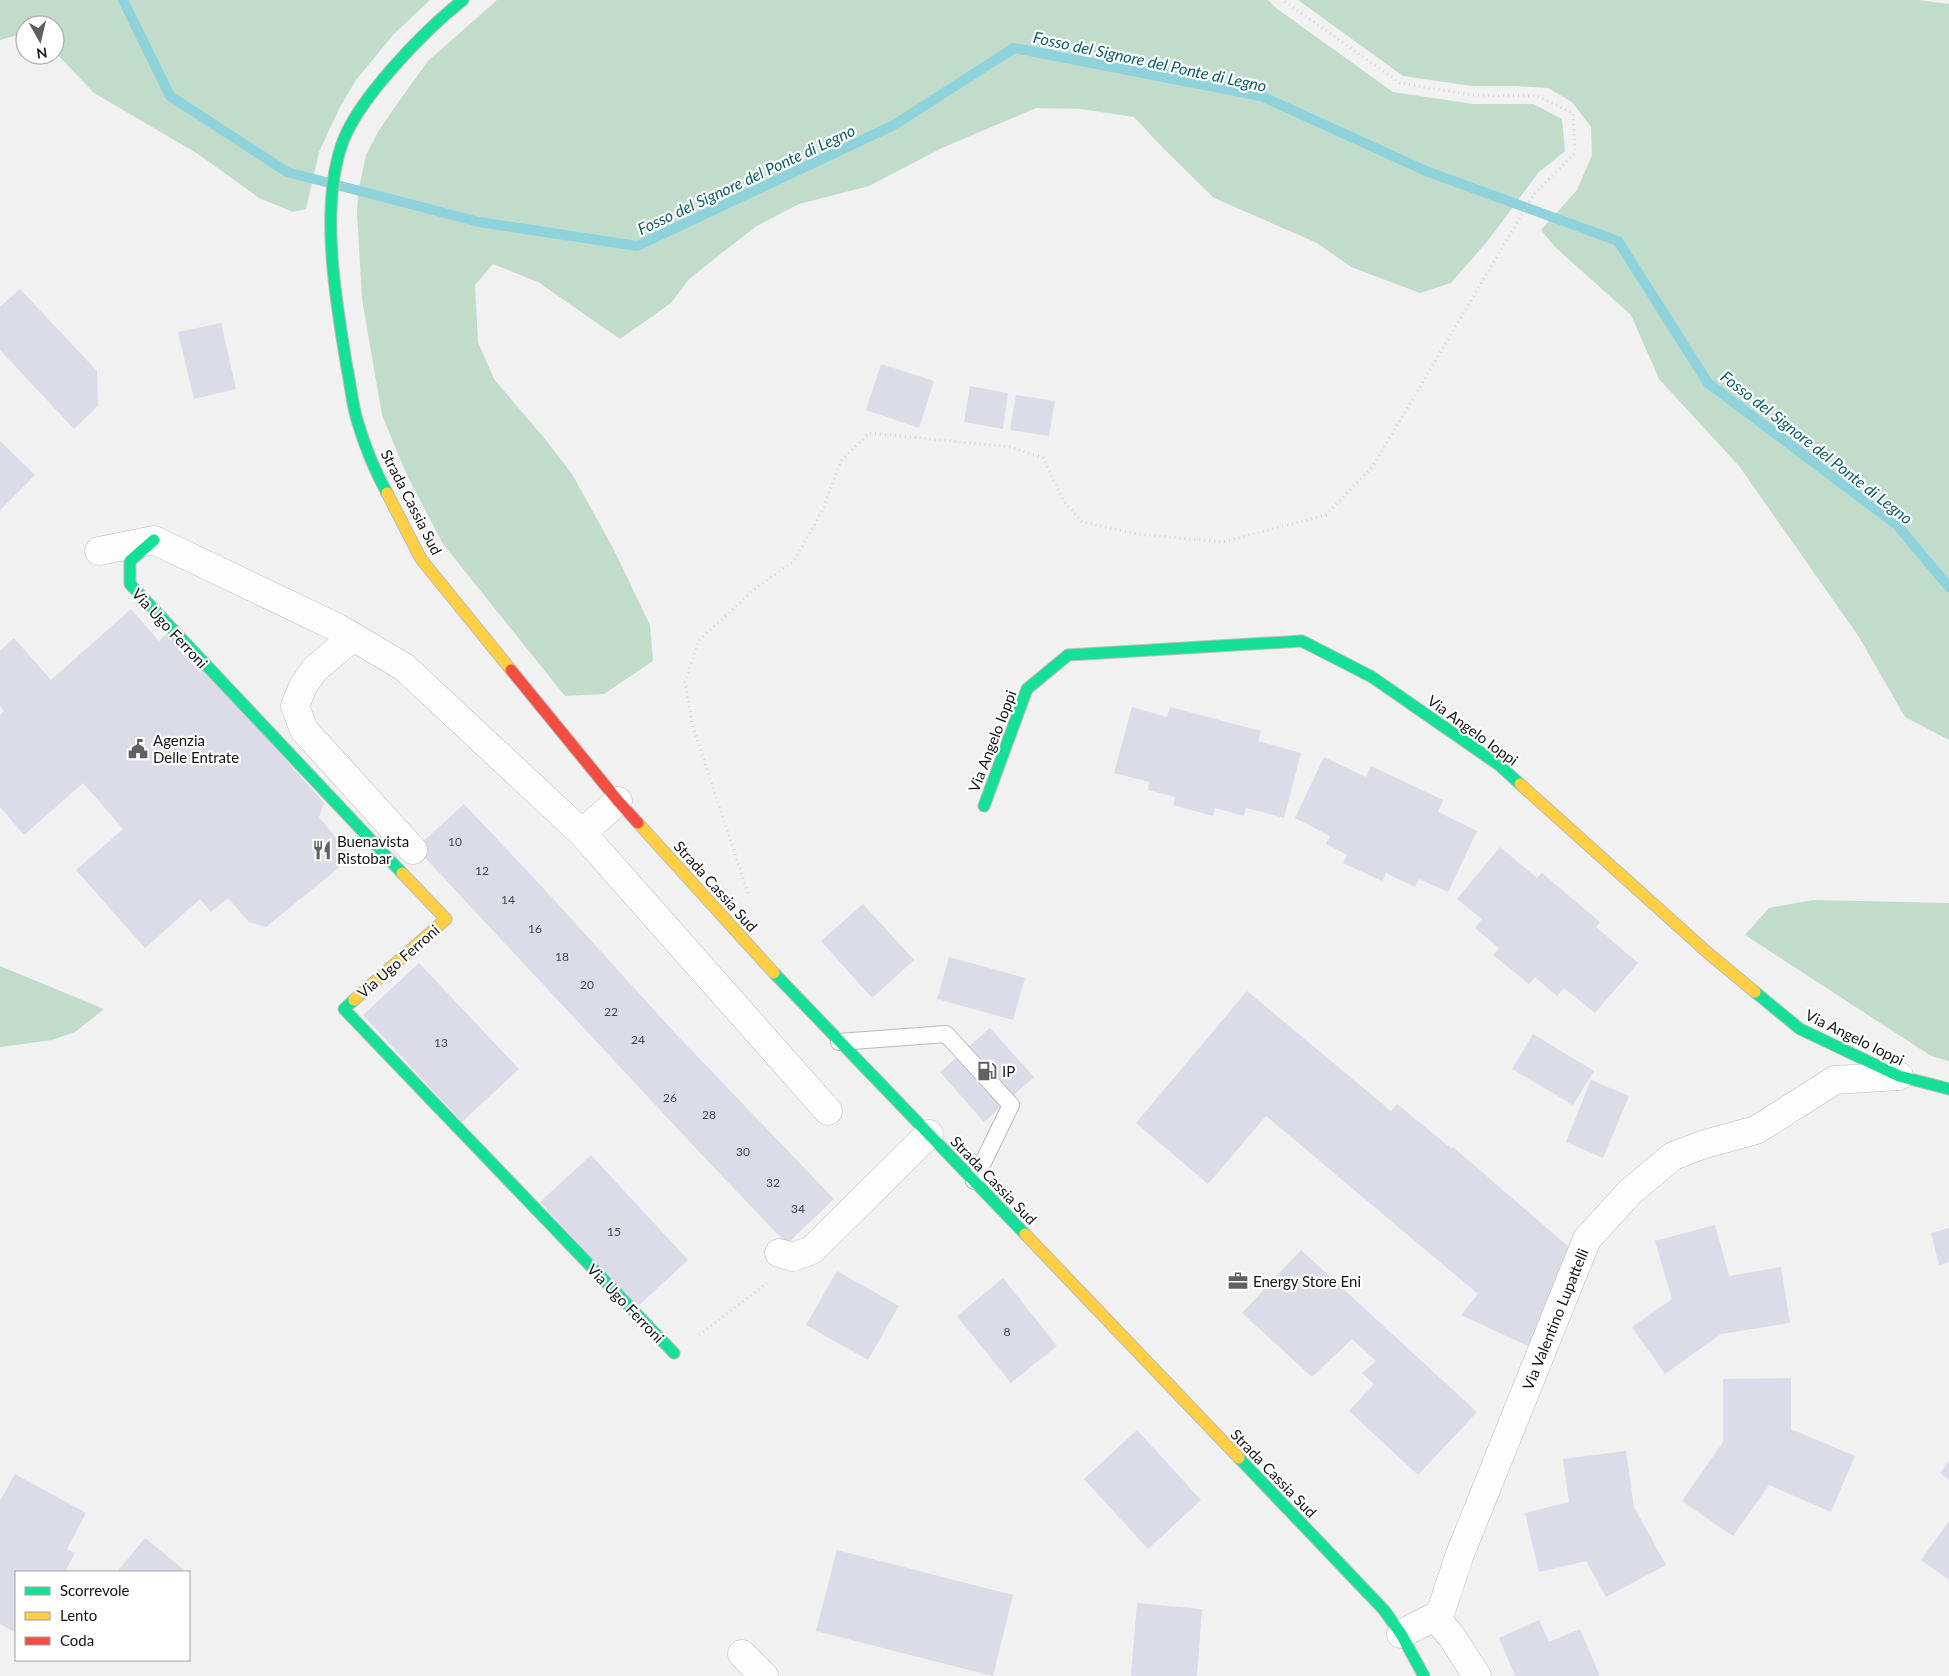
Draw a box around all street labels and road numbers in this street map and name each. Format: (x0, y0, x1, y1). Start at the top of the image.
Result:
street label: Strada Cassia Sud (378, 446, 446, 558)
street label: Via Ugo Ferroni (128, 584, 212, 672)
street label: Via Angelo Ioppi (964, 688, 1020, 794)
street label: Via Angelo Ioppi (1424, 691, 1522, 769)
street label: Strada Cassia Sud (671, 837, 761, 935)
street label: Via Ugo Ferroni (353, 921, 443, 1001)
street label: Via Angelo Ioppi (1803, 1005, 1907, 1069)
street label: Strada Cassia Sud (947, 1132, 1041, 1228)
street label: Via Valentino Lupattelli (1518, 1246, 1592, 1392)
street label: Via Ugo Ferroni (584, 1260, 668, 1346)
street label: Strada Cassia Sud (1227, 1425, 1321, 1521)

